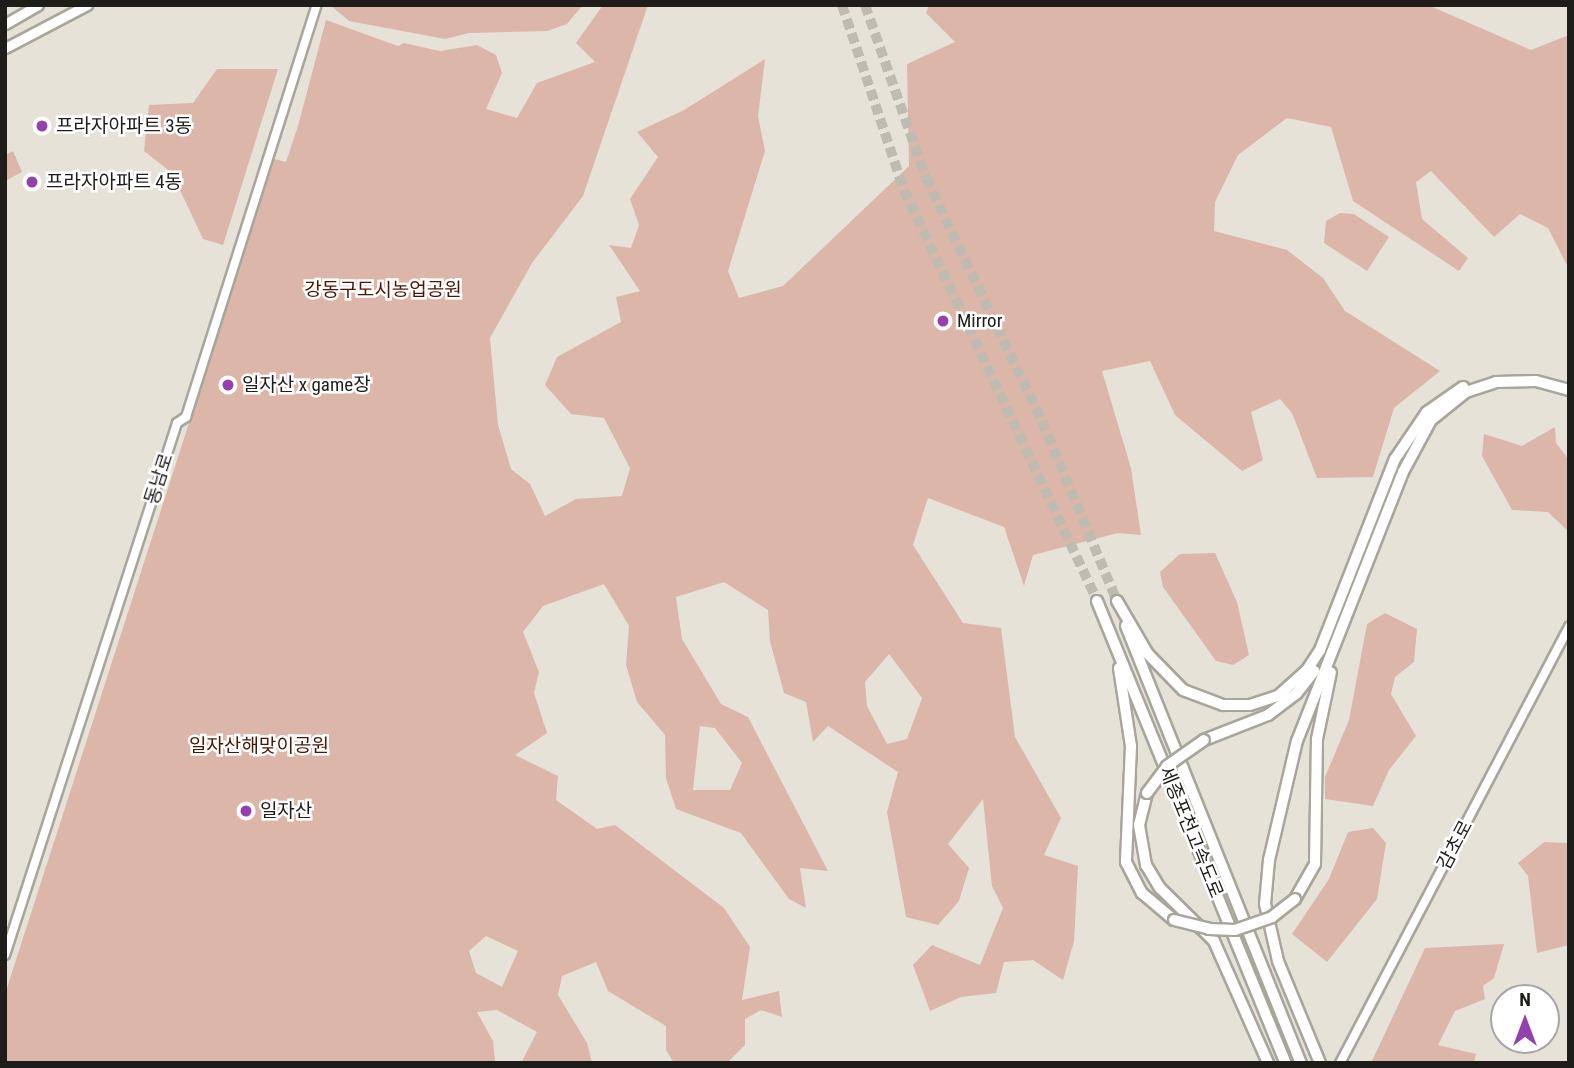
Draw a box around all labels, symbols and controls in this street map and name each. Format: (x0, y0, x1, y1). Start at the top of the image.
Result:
place label: 프라자아파트 3동 (56, 115, 192, 137)
marker: 프라자아파트 3동 (34, 118, 50, 134)
place label: 프라자아파트 4동 (46, 171, 182, 193)
marker: 프라자아파트 4동 (24, 174, 40, 190)
park label: 강동구도시농업공원 (304, 279, 462, 301)
place label: Mirror (957, 310, 1002, 332)
marker: Mirror (935, 313, 951, 329)
place label: 일자산 x game장 (242, 374, 371, 396)
marker: 일자산 x game장 (220, 377, 236, 393)
street label: 동남로 (140, 451, 178, 507)
park label: 일자산해맞이공원 (189, 735, 329, 757)
street label: 세종포천고속도로 (1154, 763, 1228, 901)
place label: 일자산 (260, 800, 312, 822)
marker: 일자산 (238, 803, 254, 819)
street label: 감초로 (1433, 816, 1477, 874)
north arrow (1490, 984, 1560, 1054)
text: N (1519, 988, 1531, 1011)

